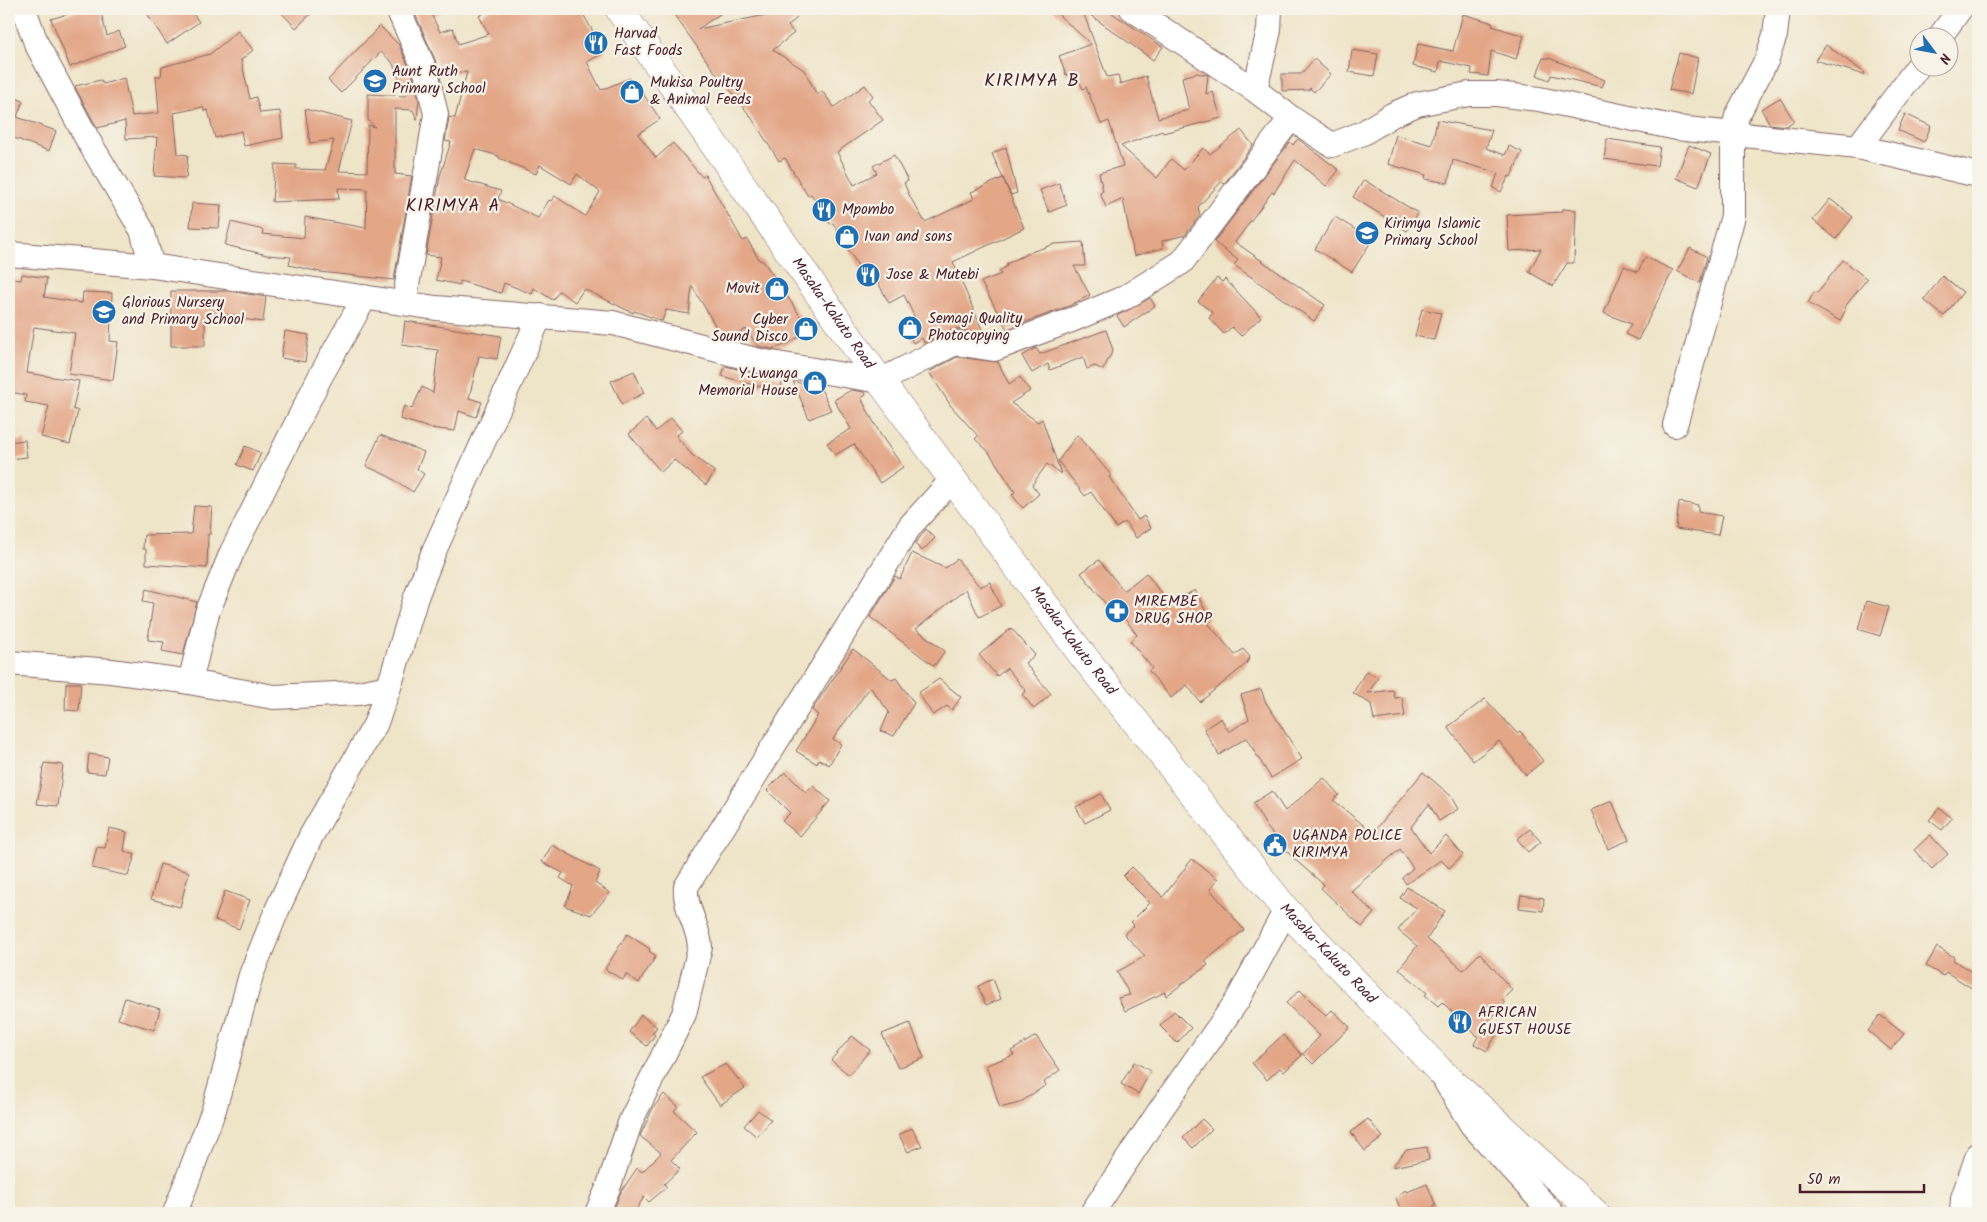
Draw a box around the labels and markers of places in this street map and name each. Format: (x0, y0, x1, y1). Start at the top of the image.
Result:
place label: Harvad Fast Foods (614, 22, 683, 63)
restaurant icon: Harvad Fast Foods (583, 30, 609, 56)
place label: Aunt Ruth Primary School (392, 60, 486, 101)
school or university icon: Aunt Ruth Primary School (362, 68, 388, 94)
place label: Mukisa Poultry & Animal Feeds (650, 71, 752, 112)
shop icon: Mukisa Poultry & Animal Feeds (619, 79, 645, 105)
restaurant icon: Mpombo (811, 197, 837, 223)
place label: Mpombo (842, 198, 895, 222)
place label: Kirimya Islamic Primary School (1384, 212, 1481, 253)
school or university icon: Kirimya Islamic Primary School (1354, 220, 1380, 246)
shop icon: Ivan and sons (834, 224, 860, 250)
place label: Ivan and sons (864, 225, 953, 249)
restaurant icon: Jose & Mutebi (855, 262, 881, 288)
place label: Jose & Mutebi (886, 263, 980, 287)
shop icon: Movit (764, 276, 790, 302)
place label: Movit (726, 277, 760, 301)
place label: Glorious Nursery and Primary School (122, 291, 244, 332)
school or university icon: Glorious Nursery and Primary School (91, 299, 117, 325)
place label: Semagi Quality Photocopying (928, 307, 1023, 348)
place label: Cyber Sound Disco (711, 308, 789, 349)
shop icon: Semagi Quality Photocopying (897, 315, 923, 341)
shop icon: Cyber Sound Disco (793, 316, 819, 342)
place label: Y.Lwanga Memorial House (698, 362, 798, 403)
shop icon: Y.Lwanga Memorial House (802, 370, 828, 396)
place label: MIREMBE DRUG SHOP (1134, 590, 1213, 631)
pharmacy icon: MIREMBE DRUG SHOP (1104, 598, 1130, 624)
place label: UGANDA POLICE KIRIMYA (1292, 824, 1403, 865)
public building icon: UGANDA POLICE KIRIMYA (1262, 832, 1288, 858)
place label: AFRICAN GUEST HOUSE (1478, 1001, 1573, 1042)
restaurant icon: AFRICAN GUEST HOUSE (1447, 1009, 1473, 1035)

